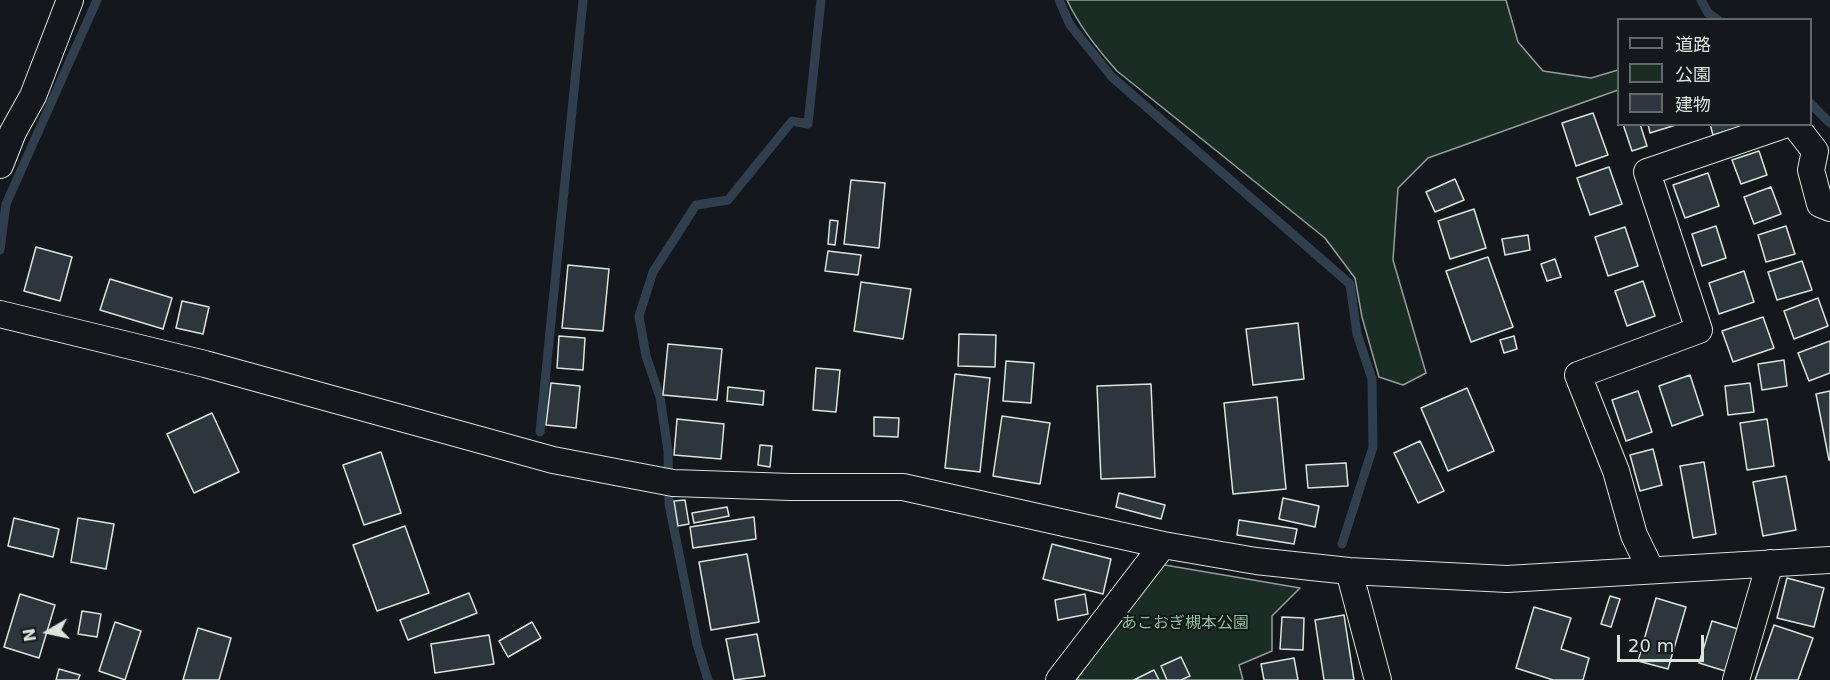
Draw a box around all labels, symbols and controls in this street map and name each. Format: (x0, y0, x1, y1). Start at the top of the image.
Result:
legend (1617, 18, 1812, 126)
text: 道路 (1675, 34, 1711, 55)
text: 公園 (1675, 64, 1711, 85)
text: 建物 (1675, 94, 1711, 115)
north arrow (18, 602, 78, 662)
park label: あこおぎ槻本公園 (1121, 614, 1249, 634)
scale bar (1620, 623, 1707, 661)
text: N (19, 627, 40, 643)
text: 20 m (1628, 635, 1674, 656)

